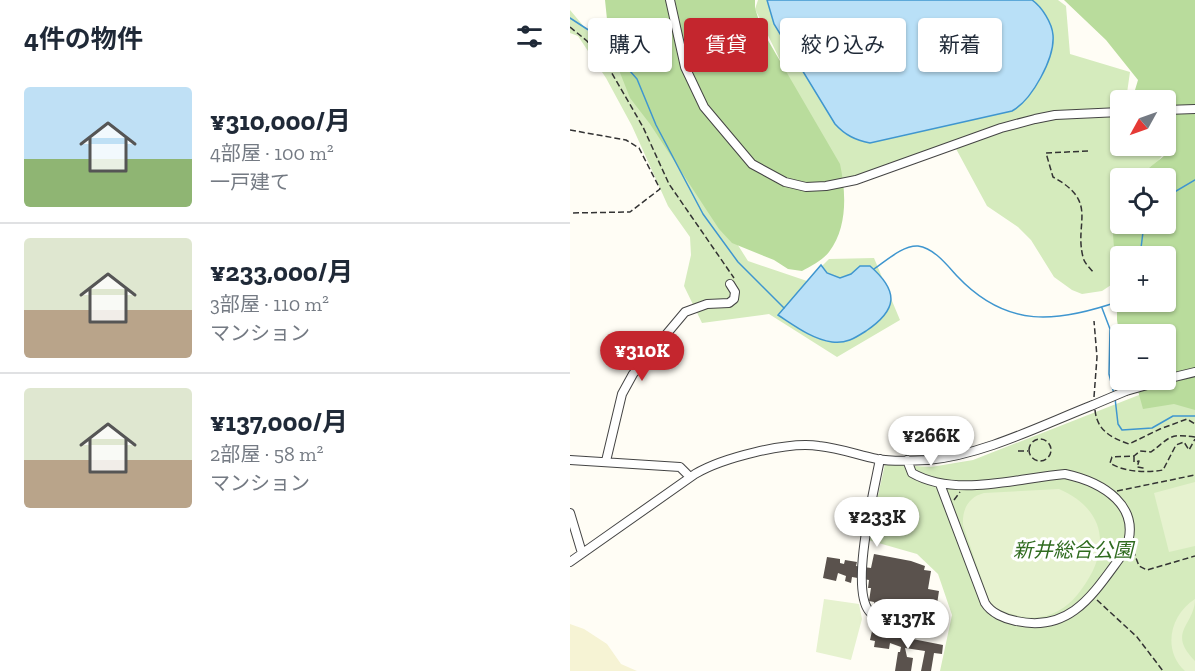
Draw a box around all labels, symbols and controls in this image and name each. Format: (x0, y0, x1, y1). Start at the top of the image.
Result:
chip: 購入 (588, 18, 672, 72)
chip: 賃貸 (684, 18, 768, 72)
chip: 絞り込み (780, 18, 906, 72)
chip: 新着 (918, 18, 1002, 72)
icon: filters (513, 20, 546, 53)
text: 4件の物件 (24, 23, 143, 55)
north arrow (1110, 90, 1176, 156)
map controls (1110, 90, 1176, 390)
text: ¥310,000/月 (210, 105, 351, 137)
icon: home (72, 111, 144, 183)
text: 4部屋 · 100 m² (210, 141, 334, 165)
button: locate (1110, 168, 1176, 234)
text: 一戸建て (210, 170, 290, 194)
button: + (1110, 246, 1176, 312)
text: ¥233,000/月 (210, 256, 353, 288)
icon: home (72, 262, 144, 334)
text: 3部屋 · 110 m² (210, 292, 329, 316)
text: マンション (210, 321, 310, 345)
button: − (1110, 324, 1176, 390)
pin: ¥310K (600, 331, 684, 382)
text: ¥310K (614, 338, 670, 362)
text: ¥137,000/月 (210, 406, 348, 438)
icon: home (72, 412, 144, 484)
pin: ¥266K (889, 416, 973, 467)
text: ¥266K (902, 423, 960, 447)
text: 2部屋 · 58 m² (210, 442, 324, 466)
text: マンション (210, 471, 310, 495)
pin: ¥233K (835, 497, 919, 548)
text: ¥233K (848, 504, 906, 528)
park label: 新井総合公園 (1013, 538, 1136, 562)
pin: ¥137K (866, 599, 950, 650)
text: ¥137K (881, 606, 935, 630)

